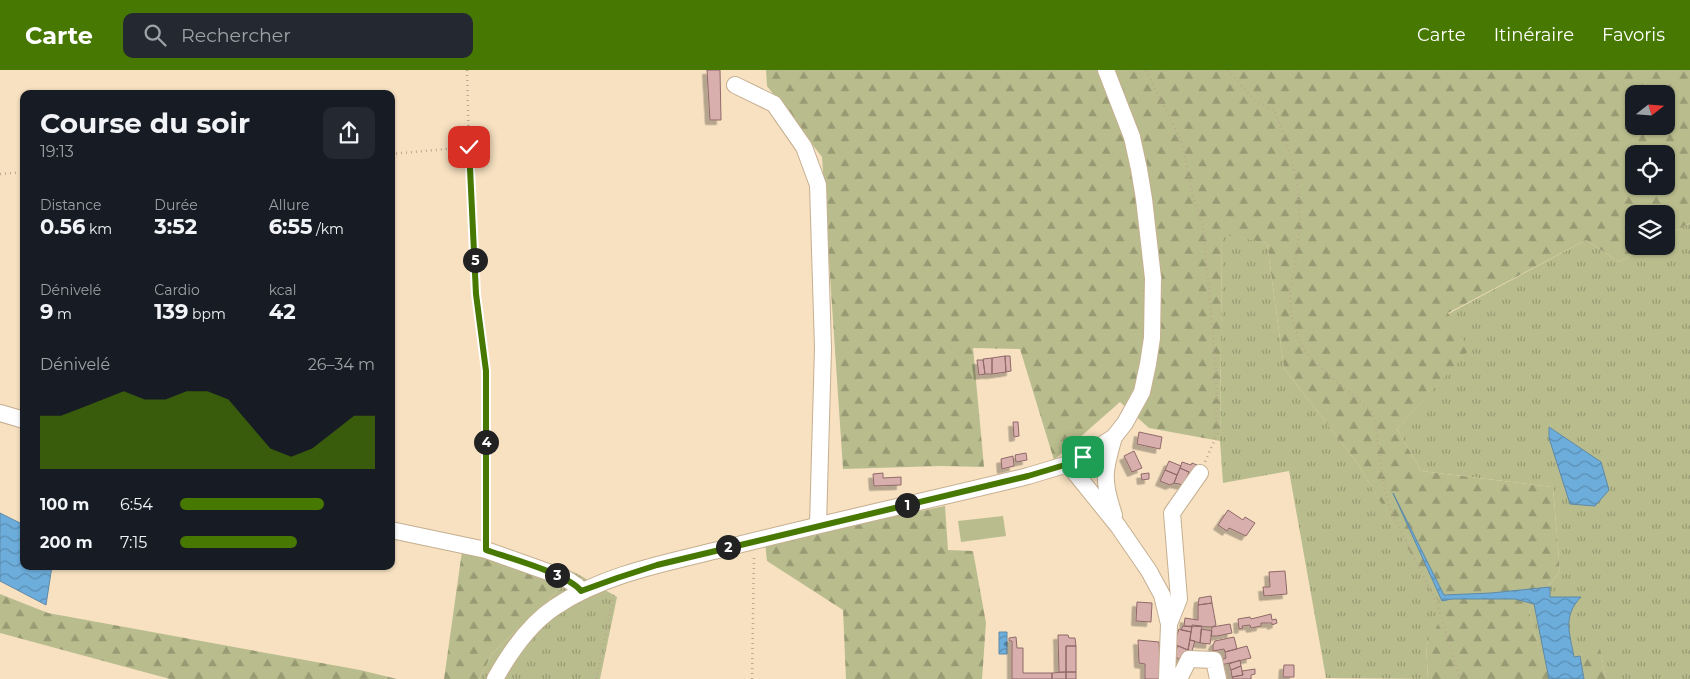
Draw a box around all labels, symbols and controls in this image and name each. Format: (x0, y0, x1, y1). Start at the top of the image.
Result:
search box (123, 13, 473, 58)
text: Carte (25, 21, 93, 50)
icon: search (141, 21, 169, 49)
text: Rechercher (181, 24, 291, 47)
text: Carte (1417, 24, 1466, 46)
text: Itinéraire (1494, 24, 1574, 46)
text: Favoris (1602, 24, 1665, 46)
north arrow (1625, 85, 1675, 135)
map controls (1625, 85, 1675, 255)
text: Course du soir (40, 106, 250, 140)
button: share (323, 107, 375, 159)
pin (448, 126, 490, 168)
icon: check (455, 133, 483, 161)
text: 19:13 (40, 142, 74, 161)
button: locate (1625, 145, 1675, 195)
text: Distance (40, 196, 102, 214)
text: Durée (154, 196, 198, 214)
text: Allure (269, 196, 310, 214)
button: layers (1625, 205, 1675, 255)
text: 0.56 (40, 214, 85, 239)
text: 3:52 (154, 214, 197, 239)
text: 6:55 (269, 214, 312, 239)
text: km (85, 220, 112, 238)
text: /km (312, 220, 344, 238)
pin: 5 (462, 248, 488, 272)
text: 5 (471, 251, 480, 269)
text: Dénivelé (40, 281, 101, 299)
text: Cardio (154, 281, 200, 299)
text: kcal (269, 281, 297, 299)
text: 9 (40, 299, 53, 324)
text: 139 (154, 299, 188, 324)
text: 42 (269, 299, 296, 324)
text: m (53, 305, 72, 323)
text: bpm (188, 305, 226, 323)
text: Dénivelé (40, 355, 110, 374)
text: 26–34 m (308, 355, 375, 374)
pin: 4 (474, 430, 498, 454)
text: 4 (482, 433, 491, 451)
pin (1062, 436, 1104, 478)
icon: arrive (1069, 443, 1097, 471)
pin: 1 (894, 492, 920, 518)
text: 100 m (40, 495, 89, 514)
text: 6:54 (120, 495, 153, 514)
text: 1 (905, 496, 910, 514)
text: 200 m (40, 533, 92, 552)
text: 7:15 (120, 533, 147, 552)
pin: 2 (716, 534, 740, 560)
text: 2 (724, 538, 733, 556)
pin: 3 (544, 562, 570, 588)
text: 3 (553, 566, 562, 584)

